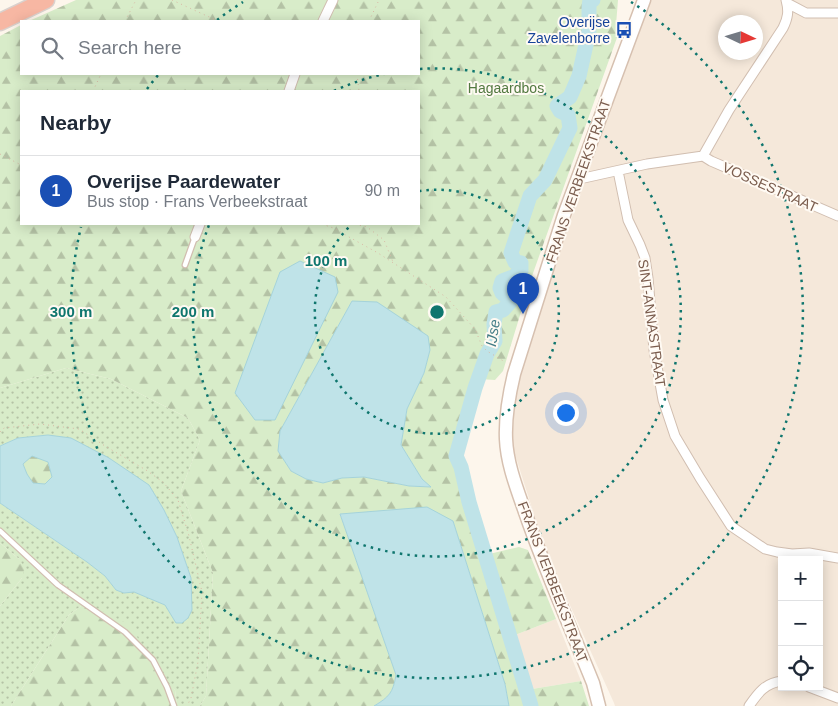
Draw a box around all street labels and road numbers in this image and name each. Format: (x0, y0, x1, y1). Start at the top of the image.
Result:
street label: FRANS VERBEEKSTRAAT (542, 97, 614, 265)
street label: VOSSESTRAAT (720, 159, 820, 215)
street label: SINT-ANNASTRAAT (635, 258, 669, 388)
street label: FRANS VERBEEKSTRAAT (515, 499, 591, 665)

